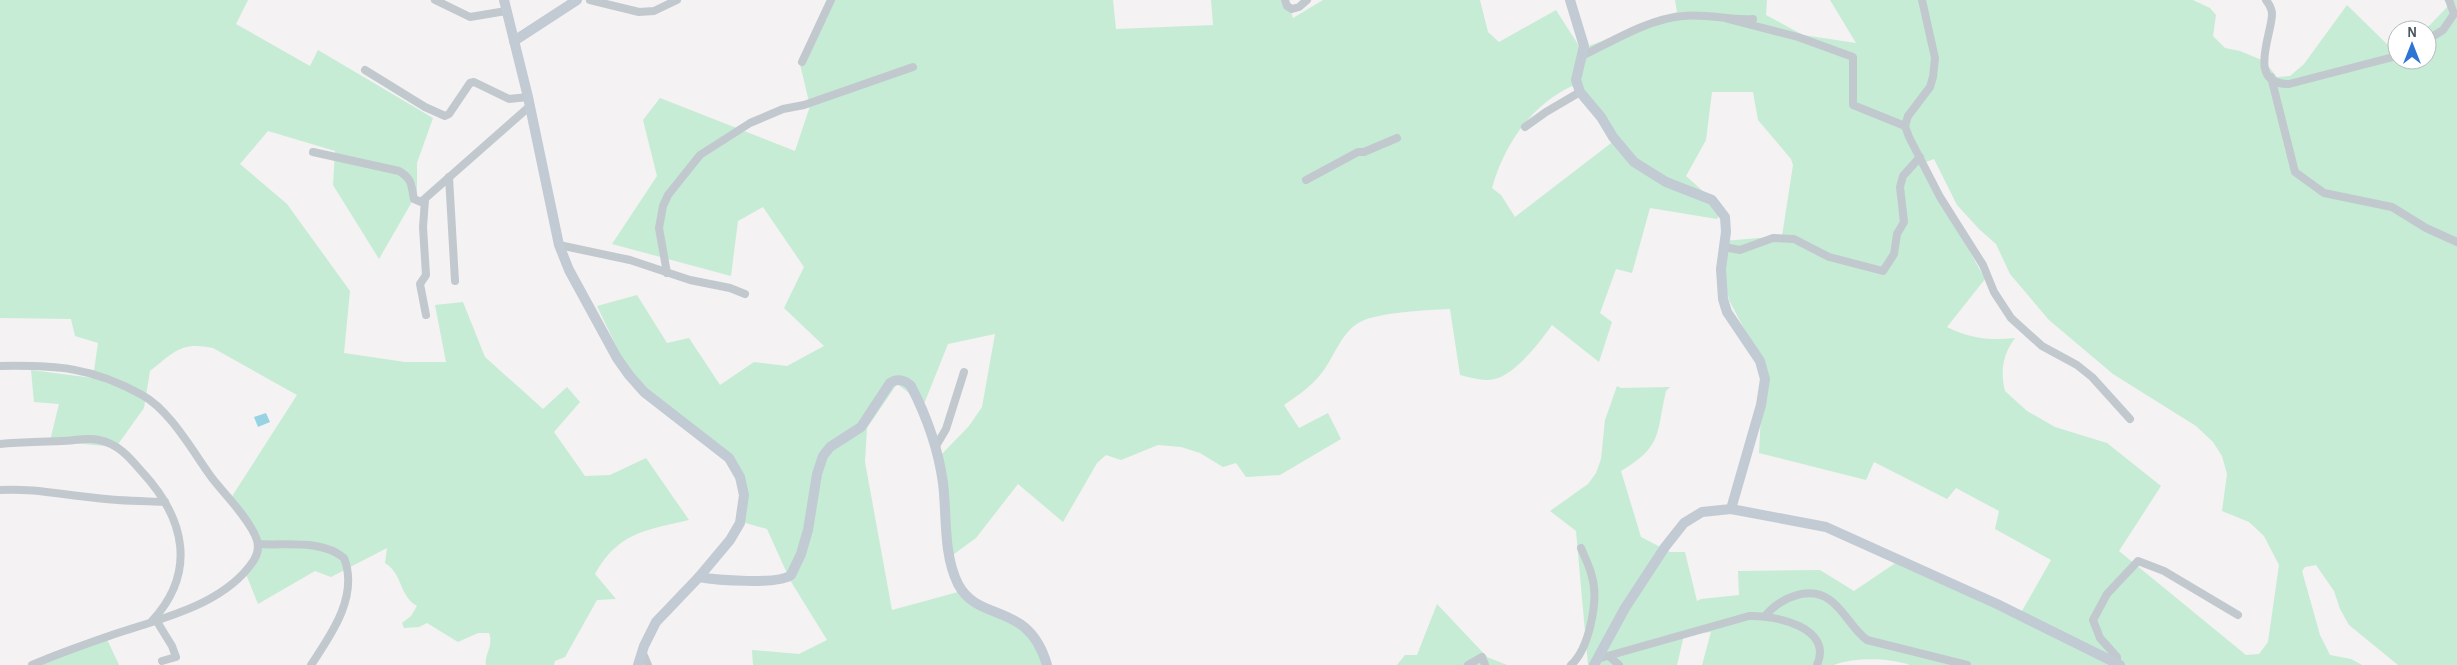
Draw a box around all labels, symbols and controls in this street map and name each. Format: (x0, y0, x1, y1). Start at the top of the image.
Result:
north arrow (2387, 20, 2437, 70)
text: N (2407, 26, 2417, 40)

